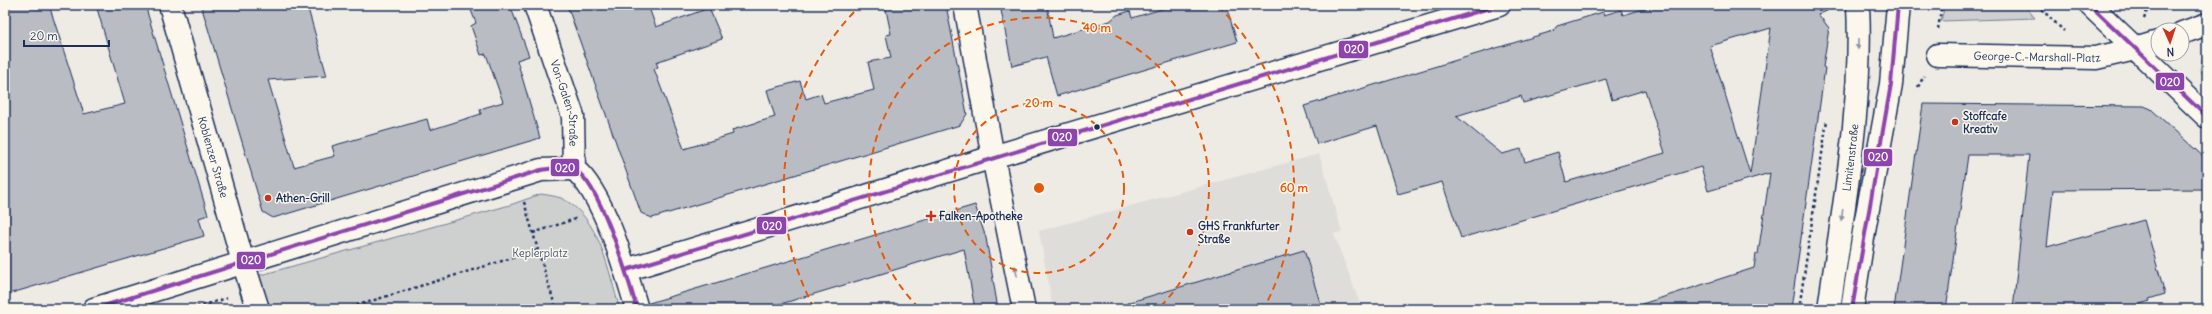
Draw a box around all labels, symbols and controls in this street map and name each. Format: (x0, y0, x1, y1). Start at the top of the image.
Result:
text: 40 m (1083, 20, 1112, 35)
scale bar (24, 22, 109, 48)
north arrow (2150, 22, 2190, 62)
text: 20 m (30, 28, 58, 43)
one-way arrow (1855, 38, 1862, 50)
line badge: 020 (1338, 40, 1369, 59)
text: 020 (1344, 42, 1364, 56)
text: N (2166, 45, 2175, 59)
street label: George-C.-Marshall-Platz (1973, 49, 2102, 65)
street label: Von-Galen-Straße (547, 58, 581, 146)
line badge: 020 (2155, 72, 2185, 91)
text: 020 (2160, 75, 2180, 89)
text: 20 m (1025, 95, 1053, 110)
place label: Stoffcafe Kreativ (1963, 109, 2007, 136)
street label: Koblenzer Straße (195, 115, 231, 199)
marker: Stoffcafe Kreativ (1950, 117, 1960, 127)
unlabelled marker (1092, 122, 1102, 132)
street label: Limitenstraße (1839, 123, 1861, 192)
line badge: 020 (1047, 128, 1078, 147)
text: 020 (1052, 130, 1072, 144)
line badge: 020 (1863, 148, 1893, 167)
text: 020 (1868, 150, 1888, 164)
line badge: 020 (550, 158, 580, 177)
text: 020 (555, 161, 575, 175)
text: 60 m (1280, 180, 1309, 195)
centre of rings (1032, 181, 1046, 195)
place label: Athen-Grill (276, 191, 330, 205)
marker: Athen-Grill (263, 193, 273, 203)
place label: Falken-Apotheke (939, 209, 1023, 224)
one-way arrow (1839, 209, 1845, 221)
marker: Falken-Apotheke (926, 211, 936, 221)
line badge: 020 (756, 216, 787, 235)
text: 020 (762, 219, 782, 233)
place label: GHS Frankfurter Straße (1198, 219, 1280, 246)
marker: GHS Frankfurter Straße (1185, 227, 1195, 237)
park label: Keplerplatz (512, 246, 568, 260)
line badge: 020 (236, 251, 266, 270)
text: 020 (241, 253, 261, 267)
one-way arrow (1013, 265, 1019, 277)

